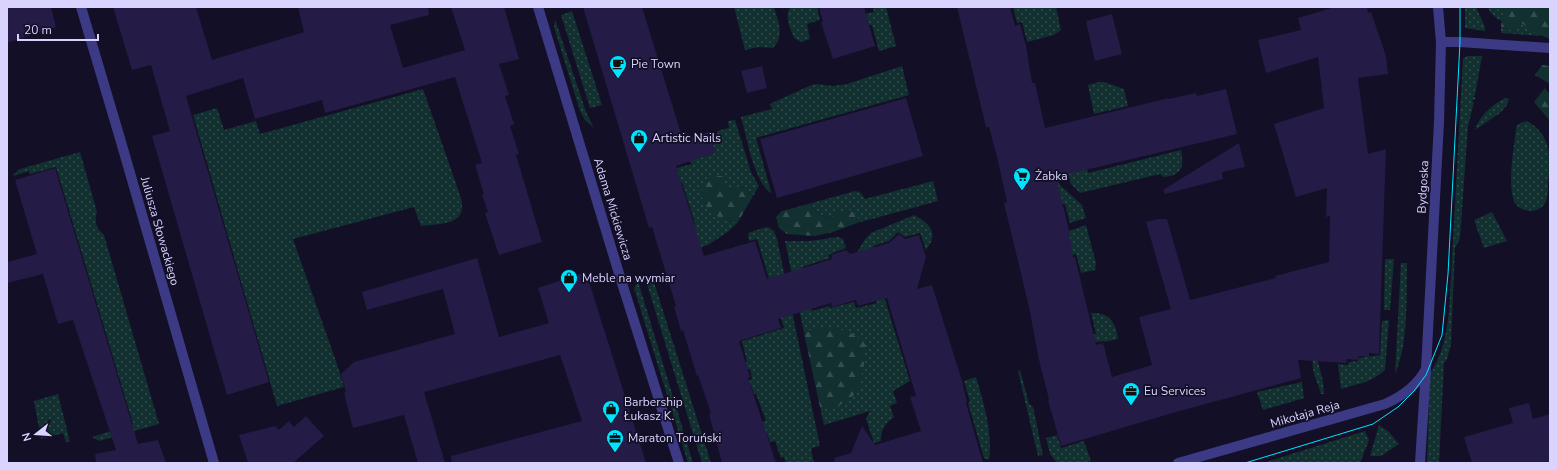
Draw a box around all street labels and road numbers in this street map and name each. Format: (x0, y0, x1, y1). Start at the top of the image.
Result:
street label: Adama Mickiewicza (590, 156, 636, 262)
street label: Bydgoska (1414, 160, 1432, 214)
street label: Juliusza Słowackiego (137, 174, 183, 288)
street label: Mikołaja Reja (1269, 396, 1341, 432)

